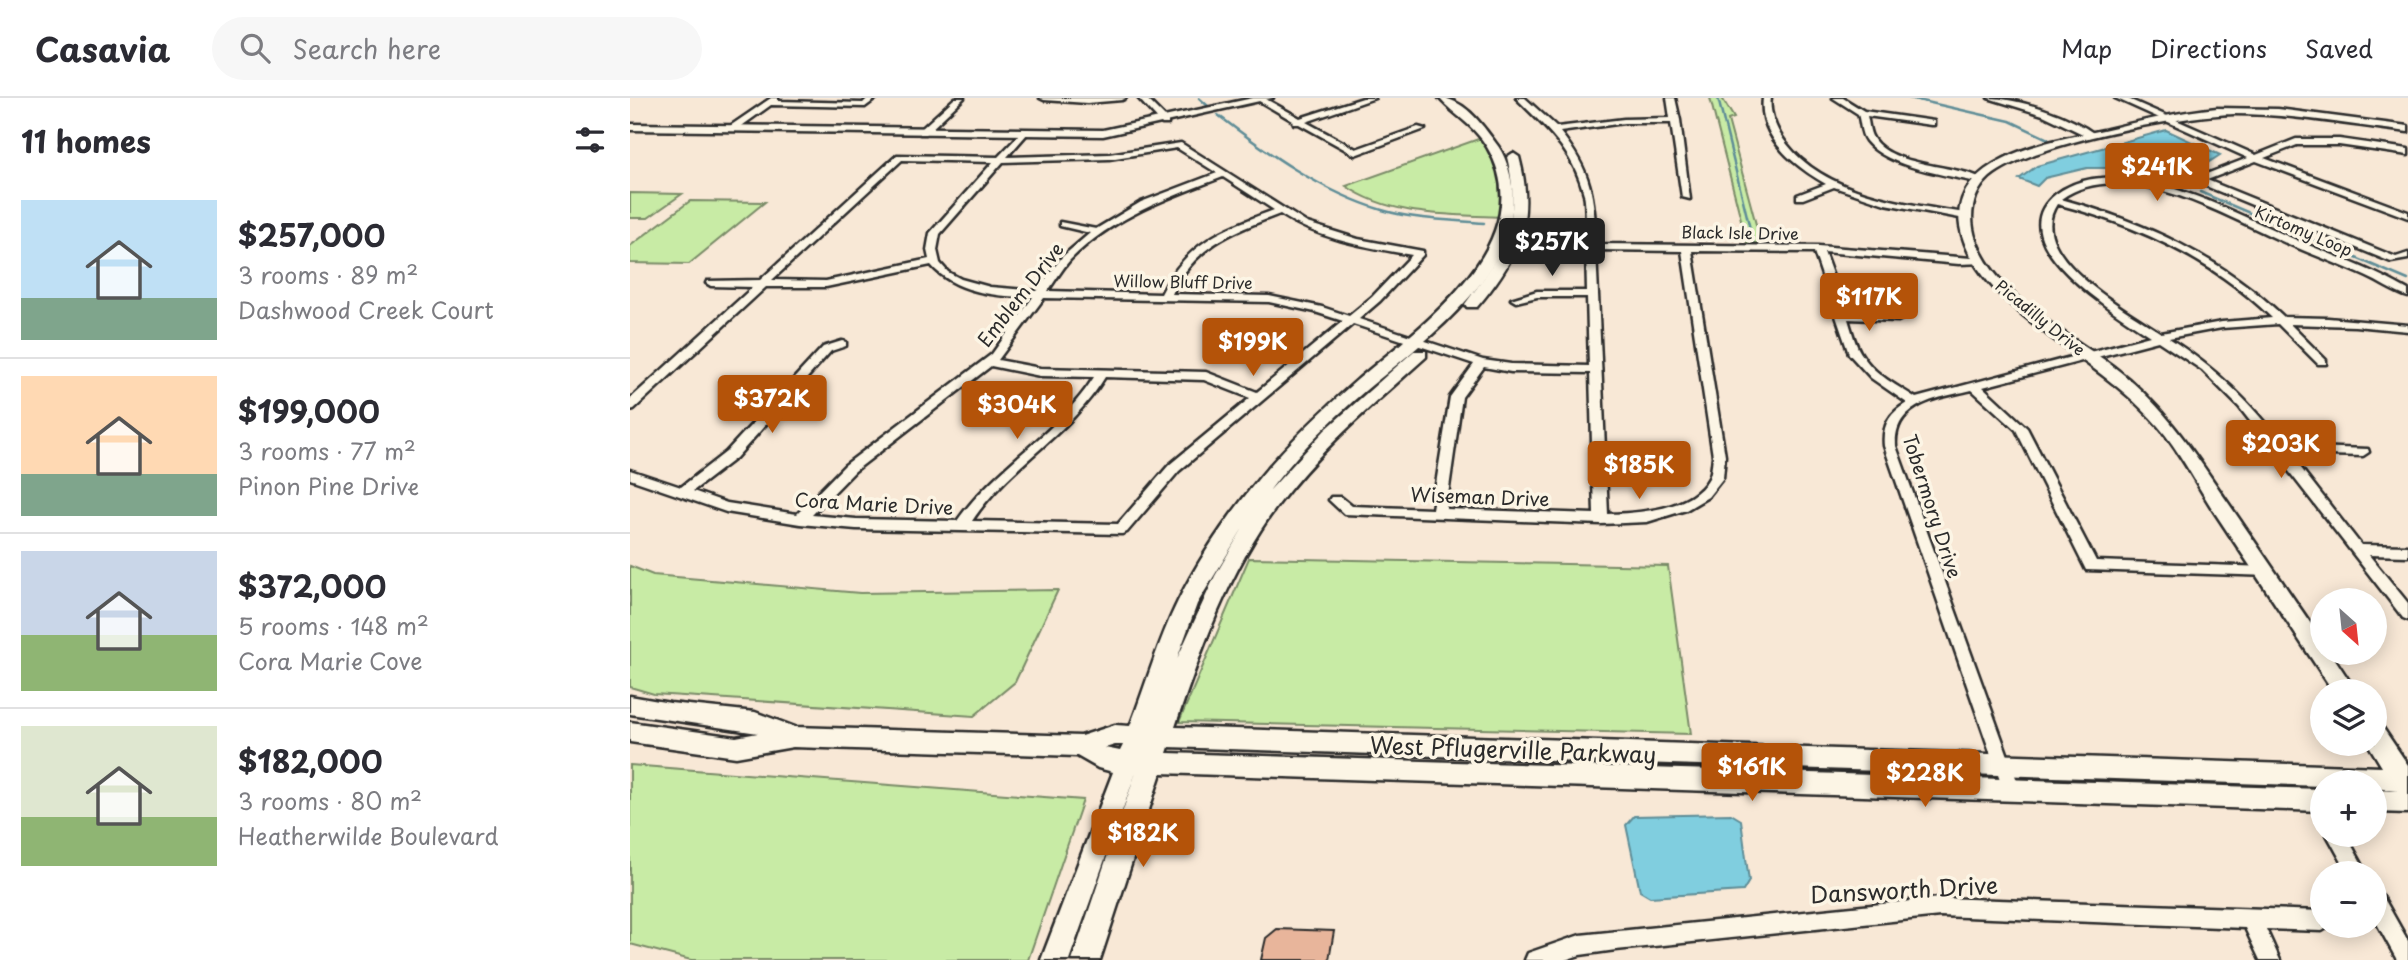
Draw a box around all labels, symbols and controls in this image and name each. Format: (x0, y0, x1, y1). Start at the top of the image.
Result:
search box (212, 17, 702, 80)
text: Casavia (35, 23, 170, 73)
icon: search (236, 29, 274, 67)
text: Search here (292, 29, 441, 68)
text: Map (2061, 30, 2112, 66)
text: Directions (2150, 30, 2267, 66)
text: Saved (2305, 30, 2373, 66)
text: 11 homes (21, 118, 151, 163)
icon: filters (571, 121, 609, 159)
pin: $241K (2108, 144, 2206, 203)
text: $241K (2121, 148, 2193, 183)
street label: Kirtomy Loop (2252, 199, 2356, 261)
text: $257,000 (238, 212, 385, 257)
pin: $257K (1503, 218, 1601, 278)
street label: Black Isle Drive (1681, 219, 1799, 245)
text: $257K (1515, 223, 1589, 258)
icon: home (77, 228, 161, 312)
street label: Emblem Drive (970, 236, 1070, 352)
text: 3 rooms · 89 m² (238, 257, 418, 292)
street label: Willow Bluff Drive (1113, 268, 1253, 294)
street label: Picadilly Drive (1991, 273, 2091, 361)
pin: $117K (1820, 274, 1918, 333)
text: $117K (1836, 278, 1902, 313)
text: Dashwood Creek Court (238, 292, 494, 327)
pin: $199K (1204, 318, 1302, 378)
text: $199K (1218, 323, 1288, 358)
pin: $372K (723, 376, 821, 435)
text: $372K (734, 380, 810, 415)
pin: $304K (968, 382, 1066, 441)
text: $304K (978, 386, 1056, 421)
text: $199,000 (238, 388, 380, 433)
icon: home (77, 404, 161, 488)
pin: $203K (2232, 420, 2330, 480)
text: $203K (2242, 425, 2320, 460)
street label: Tobermory Drive (1897, 431, 1969, 581)
text: 3 rooms · 77 m² (238, 433, 416, 468)
pin: $185K (1590, 442, 1688, 501)
text: $185K (1604, 446, 1674, 481)
text: Pinon Pine Drive (238, 468, 419, 503)
street label: Wiseman Drive (1410, 480, 1550, 512)
street label: Cora Marie Drive (794, 485, 954, 521)
text: $372,000 (238, 563, 386, 608)
icon: home (77, 579, 161, 663)
north arrow (2310, 588, 2387, 665)
map controls (2310, 588, 2387, 938)
text: 5 rooms · 148 m² (238, 608, 429, 643)
text: Cora Marie Cove (238, 643, 422, 678)
button: layers (2310, 679, 2387, 756)
street label: West Pflugerville Parkway (1369, 727, 1657, 771)
text: $182,000 (238, 738, 383, 783)
pin: $161K (1703, 744, 1801, 803)
text: $161K (1718, 748, 1786, 783)
pin: $228K (1876, 750, 1974, 809)
icon: home (77, 754, 161, 838)
text: $228K (1886, 754, 1964, 789)
button: + (2310, 770, 2387, 847)
text: 3 rooms · 80 m² (238, 783, 422, 818)
pin: $182K (1094, 810, 1192, 869)
text: $182K (1107, 814, 1179, 849)
text: Heatherwilde Boulevard (238, 818, 499, 853)
button: − (2310, 861, 2387, 938)
street label: Dansworth Drive (1809, 867, 1999, 911)

